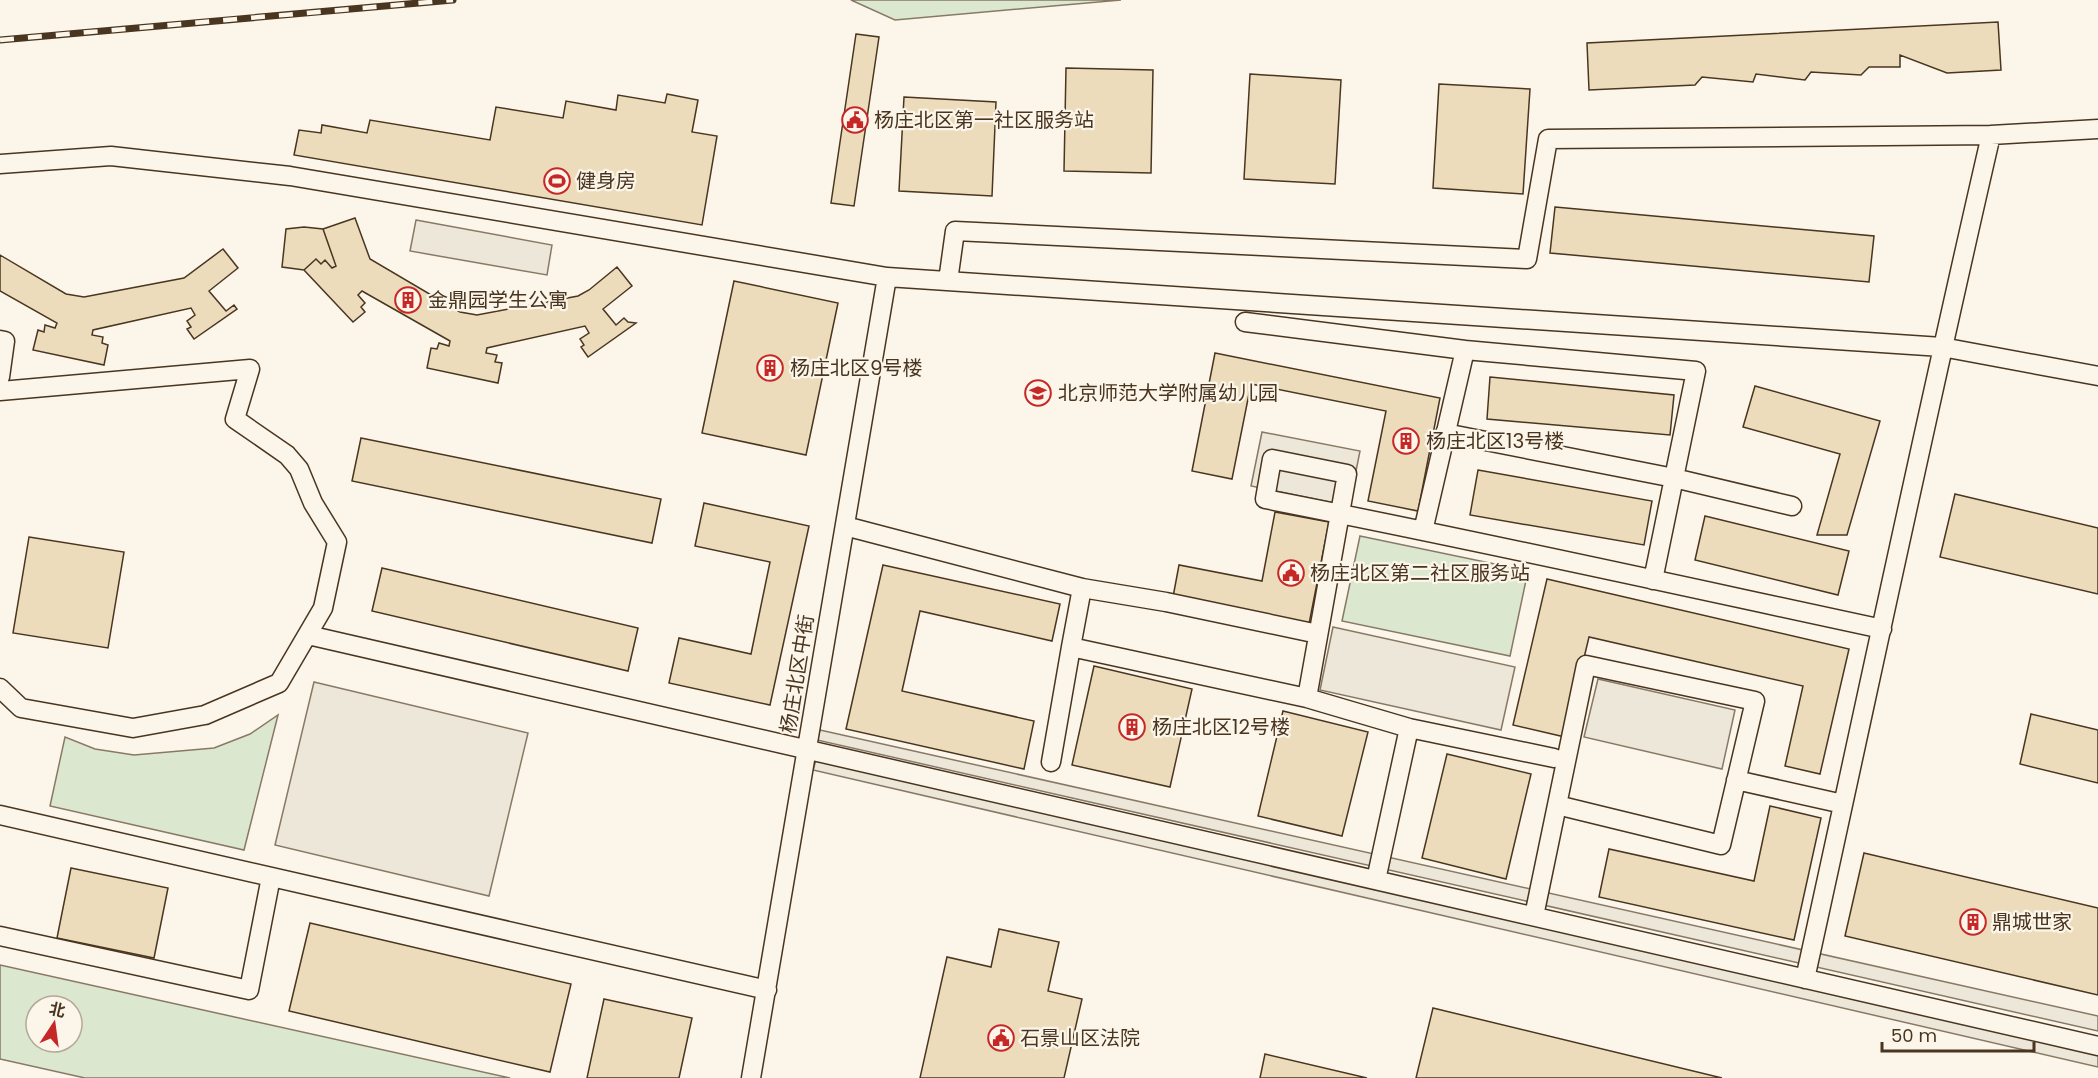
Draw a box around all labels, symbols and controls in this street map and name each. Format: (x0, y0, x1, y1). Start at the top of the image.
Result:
public building icon: 杨庄北区第一社区服务站 (840, 105, 870, 135)
place label: 杨庄北区第一社区服务站 (874, 106, 1094, 134)
sports icon: 健身房 (542, 166, 572, 196)
place label: 健身房 (576, 167, 636, 195)
building icon: 金鼎园学生公寓 (393, 285, 423, 315)
place label: 金鼎园学生公寓 (428, 286, 568, 314)
building icon: 杨庄北区9号楼 (755, 353, 785, 383)
place label: 杨庄北区9号楼 (790, 354, 923, 382)
school or university icon: 北京师范大学附属幼儿园 (1023, 378, 1053, 408)
place label: 北京师范大学附属幼儿园 (1058, 379, 1278, 407)
building icon: 杨庄北区13号楼 (1391, 426, 1421, 456)
place label: 杨庄北区13号楼 (1426, 427, 1564, 455)
public building icon: 杨庄北区第二社区服务站 (1276, 558, 1306, 588)
place label: 杨庄北区第二社区服务站 (1310, 559, 1530, 587)
street label: 杨庄北区中街 (774, 613, 820, 735)
building icon: 杨庄北区12号楼 (1117, 712, 1147, 742)
place label: 杨庄北区12号楼 (1152, 713, 1290, 741)
building icon: 鼎城世家 (1958, 907, 1988, 937)
place label: 鼎城世家 (1992, 908, 2072, 936)
north arrow (24, 994, 84, 1054)
text: 北 (47, 997, 68, 1023)
scale bar (1882, 1015, 2034, 1053)
public building icon: 石景山区法院 (986, 1023, 1016, 1053)
text: 50 m (1891, 1023, 1937, 1048)
place label: 石景山区法院 (1020, 1024, 1140, 1052)

